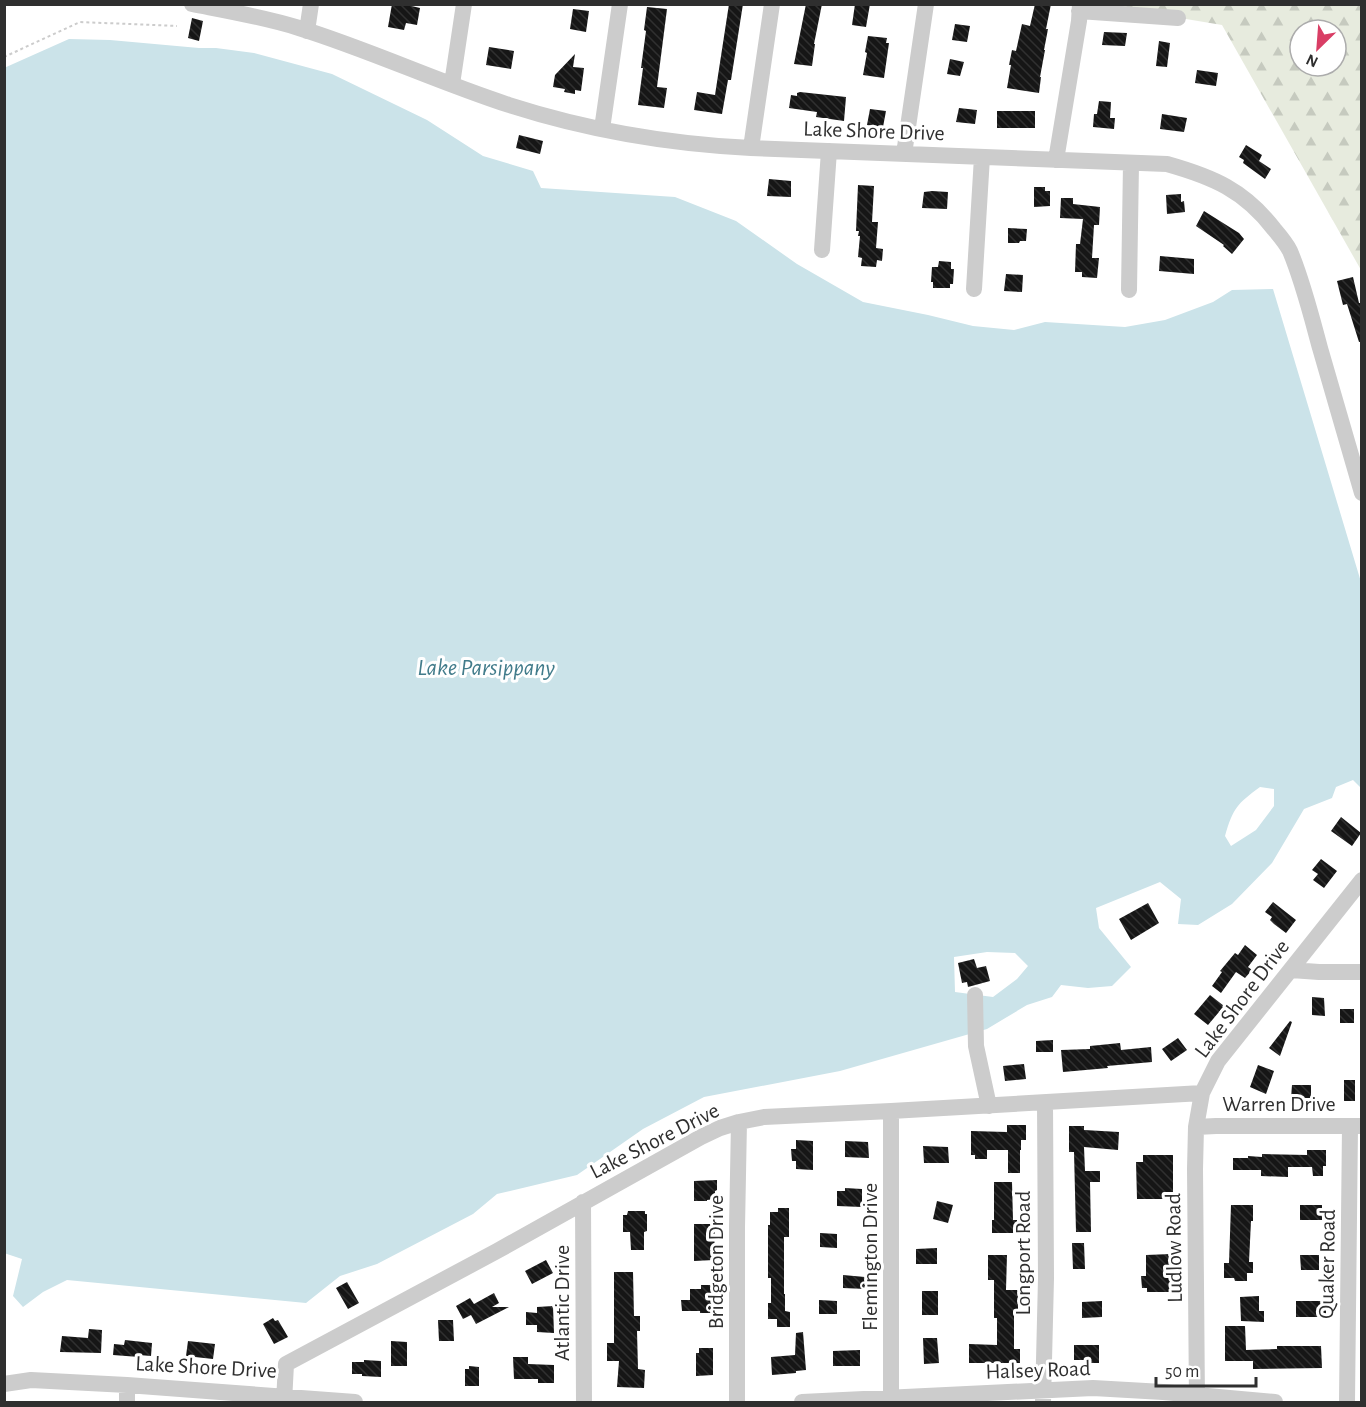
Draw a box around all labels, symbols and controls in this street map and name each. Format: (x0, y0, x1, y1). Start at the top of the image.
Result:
north arrow (1288, 18, 1348, 78)
text: N (1304, 51, 1321, 70)
street label: Lake Shore Drive (803, 118, 945, 144)
water label: Lake Parsippany (417, 656, 555, 680)
street label: Lake Shore Drive (1190, 935, 1293, 1062)
street label: Warren Drive (1222, 1093, 1336, 1115)
street label: Lake Shore Drive (586, 1099, 723, 1183)
street label: Flemington Drive (859, 1183, 881, 1331)
street label: Longport Road (1012, 1191, 1034, 1315)
street label: Ludlow Road (1162, 1193, 1186, 1303)
street label: Bridgeton Drive (705, 1195, 727, 1329)
street label: Quaker Road (1315, 1209, 1339, 1319)
street label: Atlantic Drive (551, 1245, 573, 1361)
scale bar (1156, 1350, 1256, 1388)
street label: Lake Shore Drive (135, 1352, 277, 1382)
street label: Halsey Road (985, 1357, 1091, 1383)
text: 50 m (1165, 1363, 1199, 1381)

